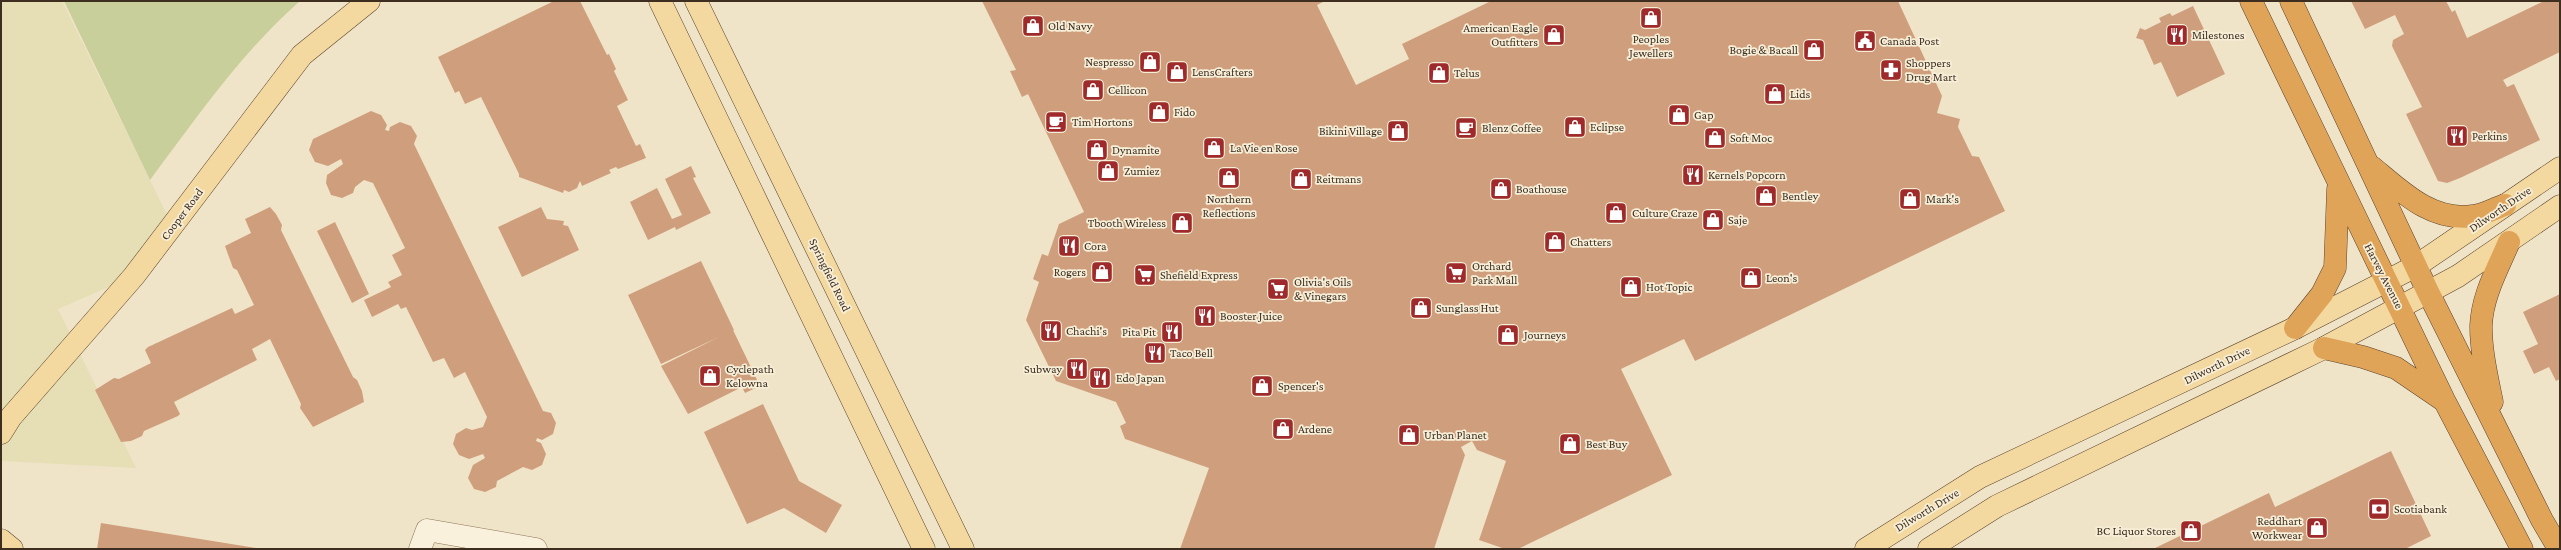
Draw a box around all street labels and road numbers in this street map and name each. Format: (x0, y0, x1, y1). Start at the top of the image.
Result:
street label: Dilworth Drive (2466, 183, 2534, 235)
street label: Cooper Road (158, 185, 206, 243)
street label: Springfield Road (806, 236, 854, 314)
street label: Harvey Avenue (2362, 241, 2406, 311)
street label: Dilworth Drive (2182, 343, 2252, 387)
street label: Dilworth Drive (1893, 485, 1961, 535)

